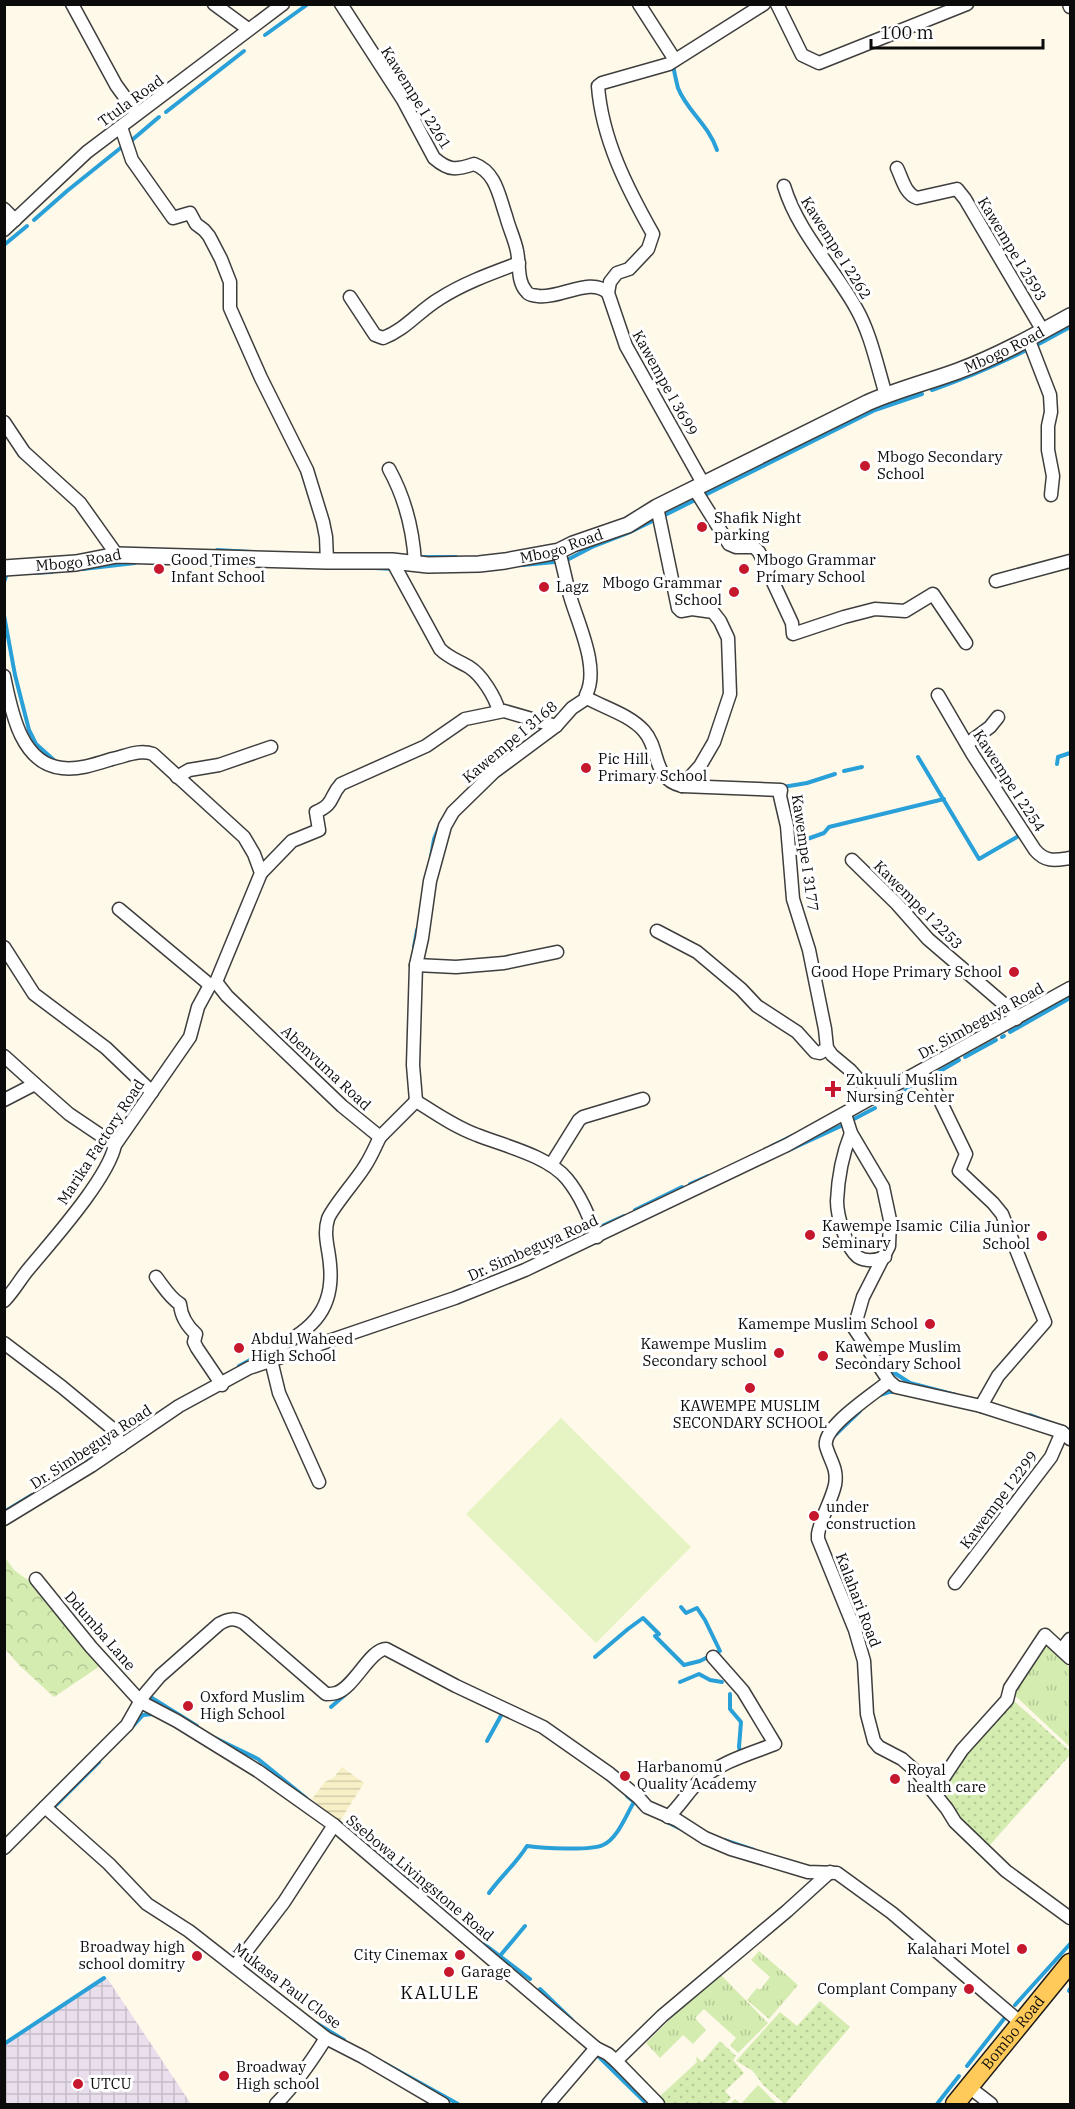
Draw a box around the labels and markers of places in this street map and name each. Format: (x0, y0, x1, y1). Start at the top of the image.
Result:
place label: Mbogo Secondary School (877, 447, 1003, 483)
marker: Mbogo Secondary School (858, 459, 872, 473)
place label: Shafik Night parking (714, 508, 801, 544)
marker: Shafik Night parking (695, 520, 709, 534)
place label: Good Times Infant School (171, 550, 265, 586)
place label: Mbogo Grammar Primary School (756, 550, 876, 586)
marker: Good Times Infant School (152, 562, 166, 576)
marker: Mbogo Grammar Primary School (737, 562, 751, 576)
place label: Mbogo Grammar School (602, 573, 722, 609)
place label: Lagz (556, 577, 589, 596)
marker: Lagz (537, 580, 551, 594)
marker: Mbogo Grammar School (727, 585, 741, 599)
place label: Pic Hill Primary School (598, 749, 707, 785)
marker: Pic Hill Primary School (579, 761, 593, 775)
place label: Good Hope Primary School (811, 962, 1002, 981)
marker: Good Hope Primary School (1007, 965, 1021, 979)
place label: Zukuuli Muslim Nursing Center (846, 1070, 958, 1106)
marker: Zukuuli Muslim Nursing Center (824, 1080, 842, 1098)
place label: Kawempe Isamic Seminary (822, 1216, 943, 1252)
place label: Cilia Junior School (949, 1217, 1030, 1253)
marker: Kawempe Isamic Seminary (803, 1228, 817, 1242)
marker: Cilia Junior School (1035, 1229, 1049, 1243)
place label: Kamempe Muslim School (738, 1314, 918, 1333)
marker: Kamempe Muslim School (923, 1317, 937, 1331)
place label: Abdul Waheed High School (251, 1329, 353, 1365)
place label: Kawempe Muslim Secondary school (641, 1334, 767, 1370)
place label: Kawempe Muslim Secondary School (835, 1337, 961, 1373)
marker: Abdul Waheed High School (232, 1341, 246, 1355)
marker: Kawempe Muslim Secondary school (772, 1346, 786, 1360)
marker: Kawempe Muslim Secondary School (816, 1349, 830, 1363)
marker: KAWEMPE MUSLIM SECONDARY SCHOOL (743, 1381, 757, 1395)
place label: KAWEMPE MUSLIM SECONDARY SCHOOL (673, 1396, 827, 1432)
place label: under construction (826, 1497, 917, 1533)
marker: under construction (807, 1509, 821, 1523)
place label: Oxford Muslim High School (200, 1687, 305, 1723)
marker: Oxford Muslim High School (181, 1699, 195, 1713)
place label: Harbanomu Quality Academy (637, 1757, 757, 1793)
place label: Royal health care (907, 1760, 986, 1796)
marker: Harbanomu Quality Academy (618, 1769, 632, 1783)
marker: Royal health care (888, 1772, 902, 1786)
place label: Broadway high school domitry (79, 1937, 185, 1973)
place label: Kalahari Motel (907, 1939, 1010, 1958)
marker: Kalahari Motel (1015, 1942, 1029, 1956)
place label: City Cinemax (354, 1945, 448, 1964)
marker: City Cinemax (453, 1948, 467, 1962)
marker: Broadway high school domitry (190, 1949, 204, 1963)
place label: Garage (461, 1962, 511, 1981)
marker: Garage (442, 1965, 456, 1979)
place label: Complant Company (817, 1979, 957, 1998)
marker: Complant Company (962, 1982, 976, 1996)
place label: Broadway High school (236, 2057, 320, 2093)
marker: Broadway High school (217, 2069, 231, 2083)
place label: UTCU (90, 2074, 131, 2093)
marker: UTCU (71, 2077, 85, 2091)

